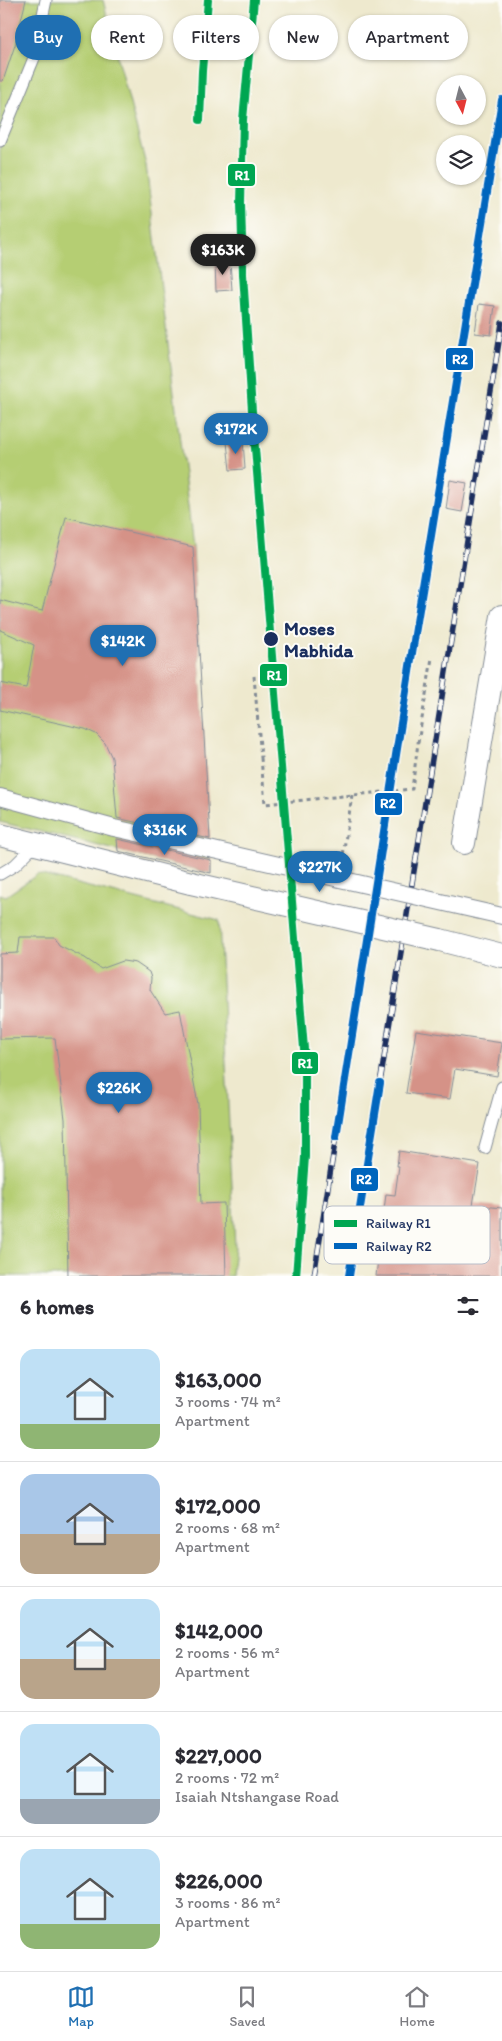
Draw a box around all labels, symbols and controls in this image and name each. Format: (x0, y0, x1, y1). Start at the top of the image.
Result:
chip: Buy (15, 15, 81, 60)
chip: Rent (91, 15, 163, 60)
chip: Filters (173, 15, 259, 60)
chip: New (269, 15, 338, 60)
chip: Apartment (348, 15, 468, 60)
north arrow (436, 75, 486, 125)
map controls (436, 75, 486, 185)
button: layers (436, 135, 486, 185)
line badge: R1 (227, 163, 256, 187)
text: R1 (235, 167, 250, 184)
pin: $163K (188, 234, 258, 276)
text: $163K (202, 240, 244, 259)
line badge: R2 (445, 347, 474, 371)
text: R2 (452, 351, 469, 368)
pin: $172K (201, 412, 271, 455)
text: $172K (215, 419, 257, 438)
place label: Moses Mabhida (284, 617, 354, 662)
pin: $142K (88, 624, 158, 667)
marker: Moses Mabhida (262, 630, 280, 648)
text: $142K (101, 631, 145, 650)
line badge: R1 (259, 663, 288, 687)
text: R1 (267, 667, 282, 684)
line badge: R2 (374, 792, 403, 816)
text: R2 (380, 795, 397, 812)
pin: $316K (130, 814, 200, 856)
text: $316K (144, 820, 186, 839)
pin: $227K (285, 850, 355, 893)
text: $227K (298, 857, 342, 876)
line badge: R1 (291, 1051, 319, 1075)
text: R1 (298, 1055, 313, 1072)
pin: $226K (84, 1072, 154, 1114)
text: $226K (97, 1078, 141, 1097)
line badge: R2 (350, 1167, 379, 1192)
text: R2 (356, 1171, 373, 1188)
legend (324, 1206, 490, 1264)
text: Railway R1 (366, 1215, 431, 1232)
text: Railway R2 (366, 1238, 432, 1255)
icon: filters (454, 1292, 482, 1320)
text: 6 homes (20, 1294, 94, 1319)
text: $163,000 (175, 1367, 262, 1392)
icon: home (60, 1369, 120, 1429)
text: 3 rooms · 74 m² (175, 1392, 281, 1411)
text: Apartment (175, 1411, 250, 1430)
text: $172,000 (175, 1493, 261, 1518)
icon: home (60, 1494, 120, 1554)
text: 2 rooms · 68 m² (175, 1518, 280, 1537)
text: Apartment (175, 1537, 250, 1556)
text: $142,000 (175, 1618, 263, 1643)
icon: home (60, 1619, 120, 1679)
text: 2 rooms · 56 m² (175, 1643, 280, 1662)
text: Apartment (175, 1662, 250, 1681)
text: $227,000 (175, 1743, 262, 1768)
icon: home (60, 1744, 120, 1804)
text: 2 rooms · 72 m² (175, 1768, 279, 1787)
text: Isaiah Ntshangase Road (175, 1787, 339, 1806)
text: $226,000 (175, 1868, 263, 1893)
icon: home (60, 1869, 120, 1929)
text: 3 rooms · 86 m² (175, 1893, 280, 1912)
text: Apartment (175, 1912, 250, 1931)
tab: Map (67, 1983, 95, 2030)
tab: Saved (229, 1983, 265, 2030)
tab: Home (400, 1983, 435, 2030)

